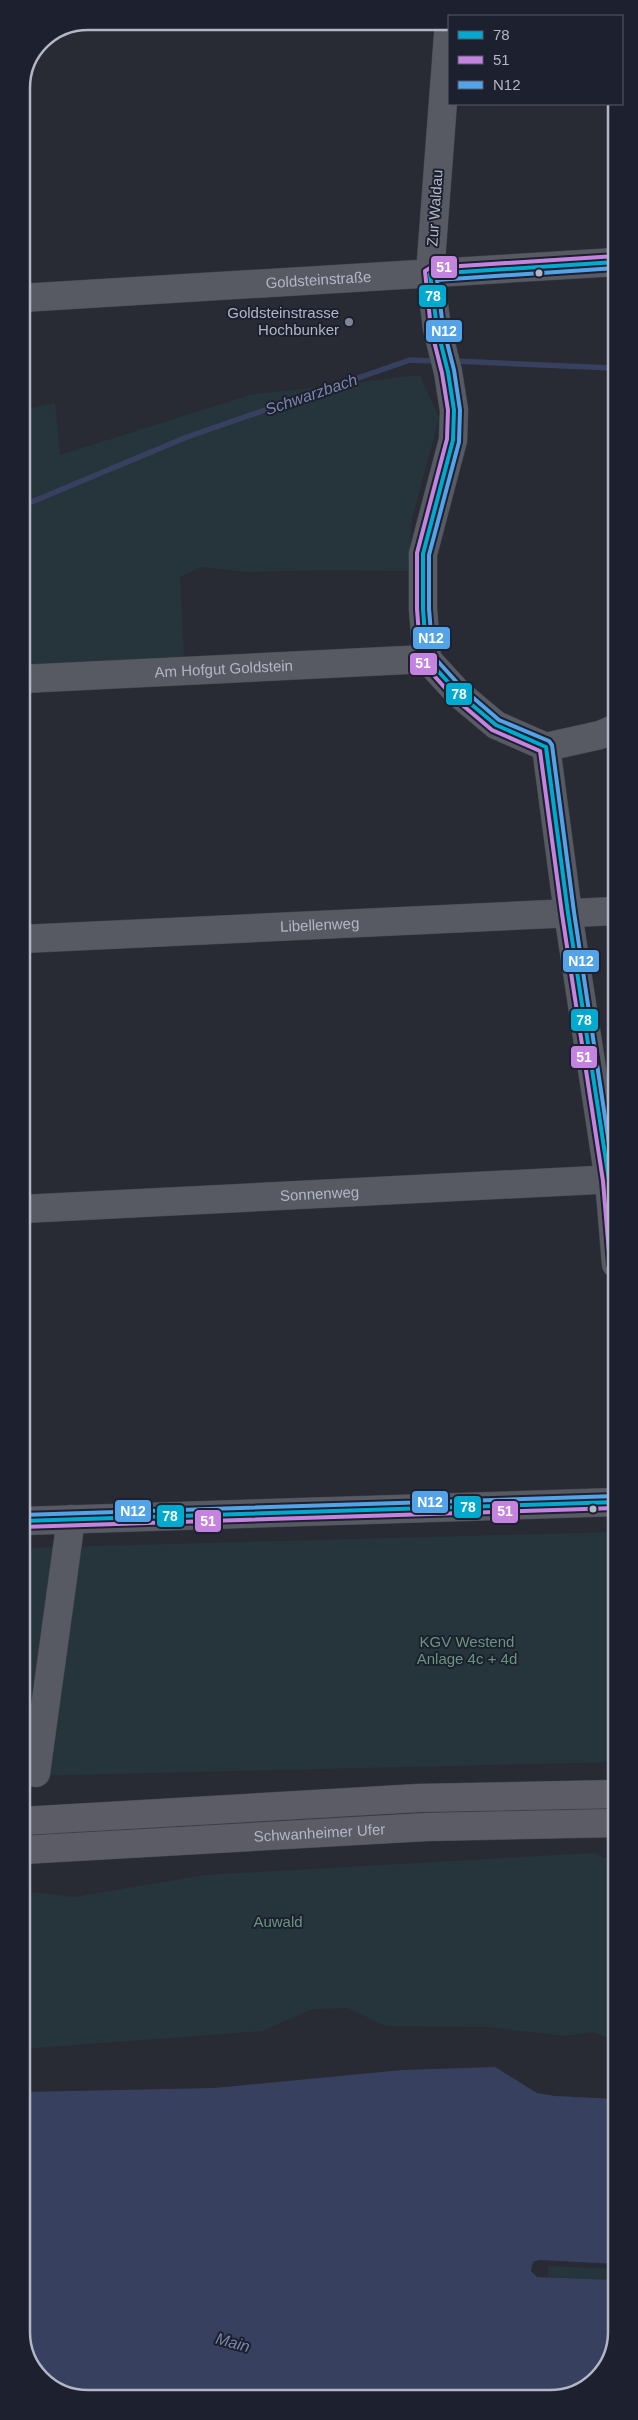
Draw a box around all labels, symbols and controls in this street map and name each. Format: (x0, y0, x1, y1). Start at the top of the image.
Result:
legend (448, 15, 623, 105)
text: 78 (493, 26, 510, 43)
text: 51 (493, 51, 510, 68)
text: N12 (493, 76, 521, 93)
street label: Zur Waldau (423, 169, 446, 247)
line badge: 51 (430, 255, 458, 279)
text: 51 (436, 259, 452, 275)
street label: Goldsteinstraße (265, 268, 372, 291)
unlabelled marker (534, 268, 544, 278)
line badge: 78 (418, 284, 447, 308)
text: 78 (425, 288, 441, 304)
place label: Goldsteinstrasse Hochbunker (227, 304, 339, 338)
marker: Goldsteinstrasse Hochbunker (343, 316, 355, 328)
line badge: N12 (425, 319, 463, 343)
text: N12 (431, 323, 457, 339)
water label: Schwarzbach (263, 371, 359, 418)
line badge: N12 (412, 626, 451, 650)
text: N12 (418, 630, 444, 646)
line badge: 51 (409, 652, 438, 676)
text: 51 (415, 655, 431, 671)
street label: Am Hofgut Goldstein (154, 657, 293, 680)
line badge: 78 (445, 682, 473, 706)
text: 78 (451, 686, 467, 702)
street label: Libellenweg (280, 914, 360, 935)
line badge: N12 (562, 949, 600, 973)
text: N12 (568, 953, 594, 969)
line badge: 78 (570, 1008, 599, 1032)
text: 78 (576, 1012, 592, 1028)
line badge: 51 (570, 1045, 598, 1069)
text: 51 (576, 1049, 592, 1065)
street label: Sonnenweg (280, 1183, 360, 1204)
line badge: N12 (411, 1490, 449, 1514)
text: N12 (417, 1494, 443, 1510)
line badge: 78 (453, 1495, 482, 1519)
line badge: N12 (114, 1499, 152, 1523)
text: 78 (460, 1499, 476, 1515)
line badge: 51 (491, 1500, 519, 1524)
text: N12 (120, 1503, 146, 1519)
text: 51 (497, 1503, 513, 1519)
line badge: 78 (156, 1504, 185, 1528)
unlabelled marker (588, 1504, 598, 1514)
text: 78 (162, 1508, 178, 1524)
line badge: 51 (194, 1509, 222, 1533)
text: 51 (200, 1513, 216, 1529)
park label: KGV Westend Anlage 4c + 4d (417, 1633, 517, 1667)
street label: Schwanheimer Ufer (253, 1820, 386, 1845)
park label: Auwald (253, 1913, 303, 1930)
water label: Main (214, 2330, 252, 2355)

